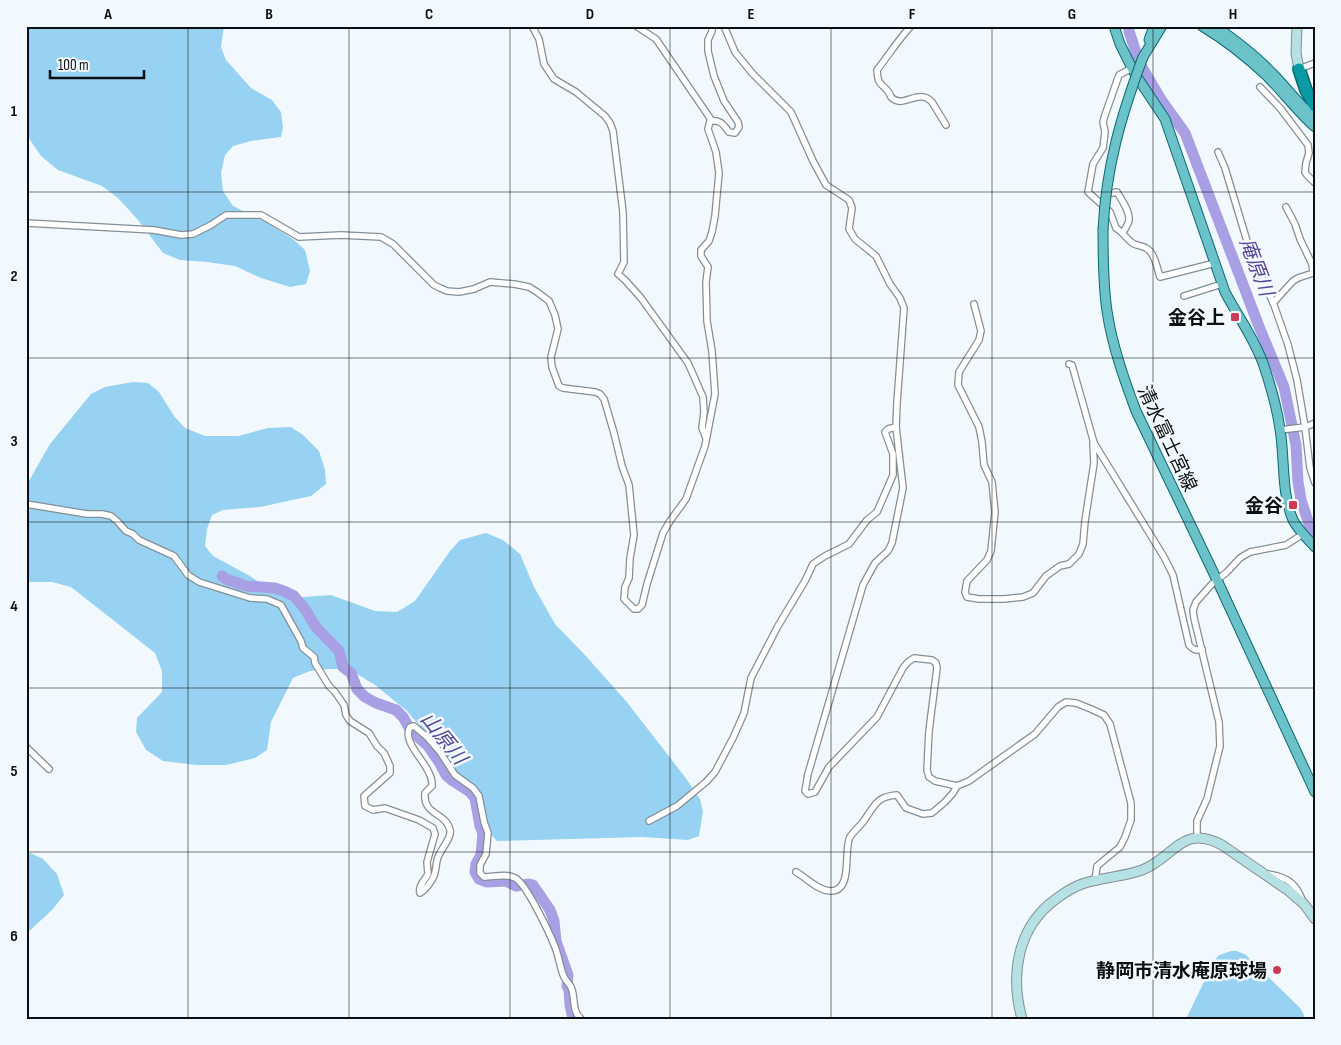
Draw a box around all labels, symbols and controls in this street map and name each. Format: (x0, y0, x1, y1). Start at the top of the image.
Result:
text: A (103, 5, 112, 24)
text: B (265, 5, 273, 24)
text: C (425, 5, 433, 24)
text: D (586, 5, 594, 24)
text: E (748, 5, 755, 24)
text: F (909, 5, 916, 24)
text: G (1068, 5, 1076, 24)
text: H (1229, 5, 1237, 24)
scale bar (50, 48, 144, 80)
text: 100 m (58, 56, 89, 75)
text: 1 (11, 102, 18, 121)
water label: 庵原川 (1234, 235, 1279, 302)
text: 2 (10, 267, 18, 286)
place label: 金谷上 (1168, 307, 1225, 330)
marker: 金谷上 (1229, 311, 1241, 323)
street label: 清水富士宮線 (1132, 382, 1201, 495)
text: 3 (10, 432, 18, 451)
place label: 金谷 (1245, 495, 1283, 518)
marker: 金谷 (1287, 499, 1299, 511)
text: 4 (10, 597, 18, 616)
water label: 山原川 (415, 708, 473, 771)
text: 5 (10, 762, 18, 781)
text: 6 (10, 927, 18, 946)
place label: 静岡市清水庵原球場 (1096, 960, 1267, 983)
marker: 静岡市清水庵原球場 (1271, 964, 1283, 976)

